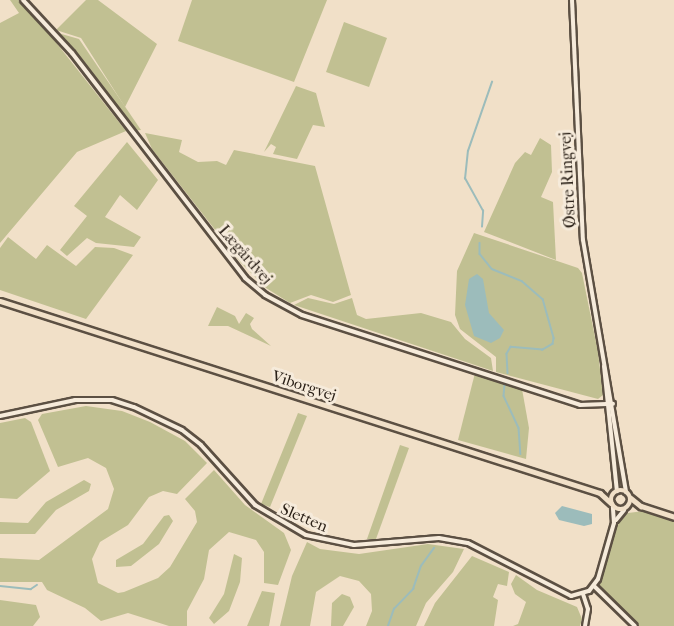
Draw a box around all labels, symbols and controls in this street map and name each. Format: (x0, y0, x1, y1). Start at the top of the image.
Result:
street label: Østre Ringvej (556, 131, 580, 229)
street label: Lægårdvej (214, 222, 276, 288)
street label: Viborgvej (269, 367, 339, 405)
street label: Sletten (278, 500, 330, 536)

